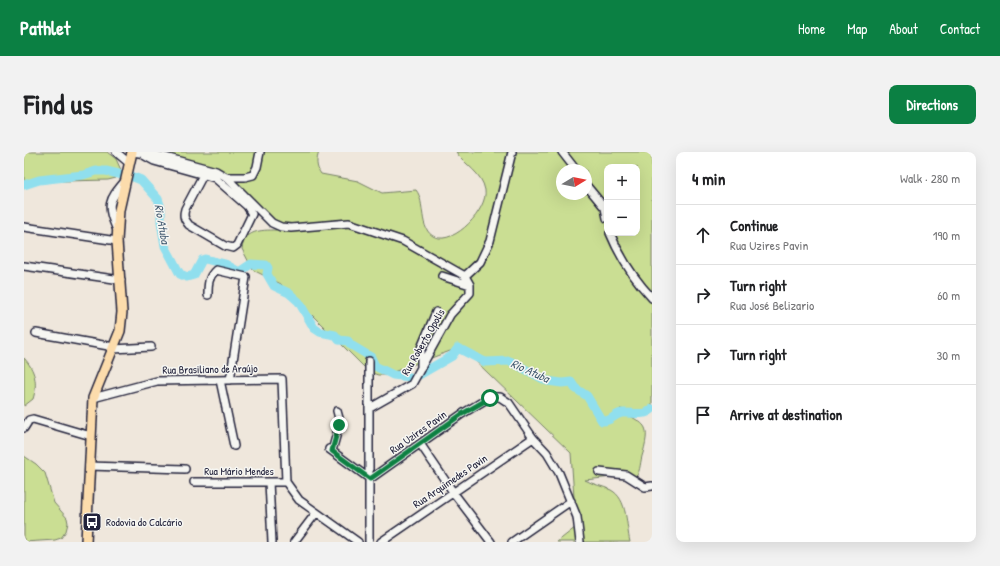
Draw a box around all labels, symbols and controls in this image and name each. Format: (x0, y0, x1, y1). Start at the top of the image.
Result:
text: Pathlet (20, 15, 70, 41)
text: Home (798, 19, 825, 38)
text: Map (847, 19, 867, 38)
text: About (889, 19, 918, 38)
text: Contact (940, 19, 980, 38)
text: Find us (24, 85, 93, 123)
button: Directions (889, 85, 976, 124)
north arrow (556, 164, 592, 200)
map controls (604, 164, 640, 236)
button: + (604, 164, 640, 200)
text: 4 min (692, 167, 725, 190)
text: Walk · 280 m (900, 169, 960, 187)
button: − (604, 200, 640, 236)
water label: Rio Atuba (151, 203, 175, 246)
text: Continue (730, 215, 778, 236)
icon: ahead (692, 224, 714, 246)
text: 190 m (933, 226, 960, 244)
text: Rua Uzires Pavin (730, 236, 808, 254)
text: Turn right (730, 275, 786, 296)
icon: right (692, 284, 714, 306)
text: 60 m (937, 286, 960, 304)
text: Rua José Belizario (730, 296, 814, 314)
street label: Rua Roberto Opolis (398, 306, 448, 378)
icon: right (692, 344, 714, 366)
text: Turn right (730, 344, 786, 365)
text: 30 m (937, 346, 960, 364)
water label: Rio Atuba (508, 355, 553, 387)
street label: Rua Brasiliano de Araújo (162, 361, 258, 377)
route start (481, 389, 499, 407)
icon: arrive (692, 404, 714, 426)
text: Arrive at destination (730, 404, 842, 425)
street label: Rua Uzires Pavin (387, 407, 449, 457)
route end (330, 416, 348, 434)
street label: Rua Arquimedes Pavin (410, 451, 490, 511)
street label: Rua Mário Mendes (204, 464, 274, 478)
bus stop icon: Rodovia do Calcário (81, 511, 103, 533)
place label: Rodovia do Calcário (106, 515, 183, 529)

